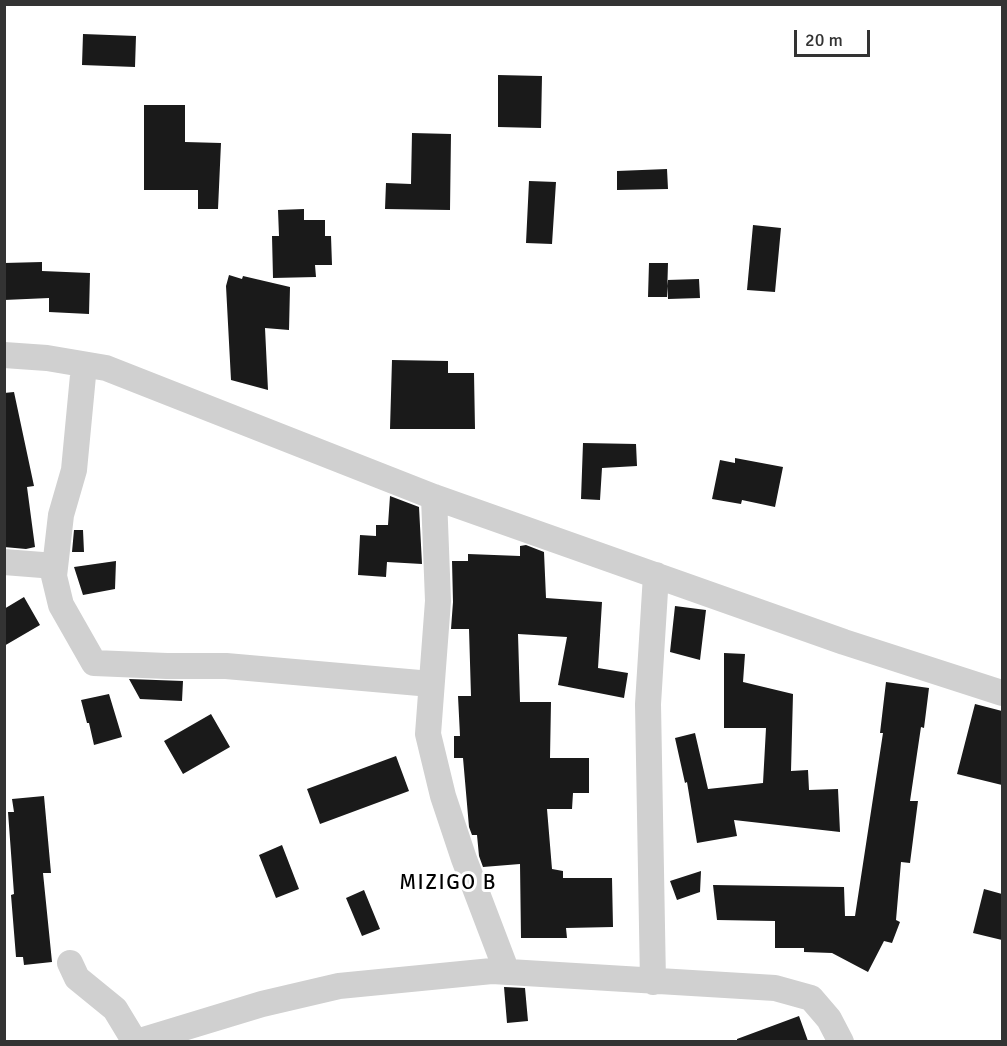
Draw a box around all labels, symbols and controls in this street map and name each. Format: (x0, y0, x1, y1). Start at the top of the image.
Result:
scale bar (797, 18, 874, 56)
text: 20 m (805, 29, 843, 51)
district label: MIZIGO B (399, 870, 497, 896)

